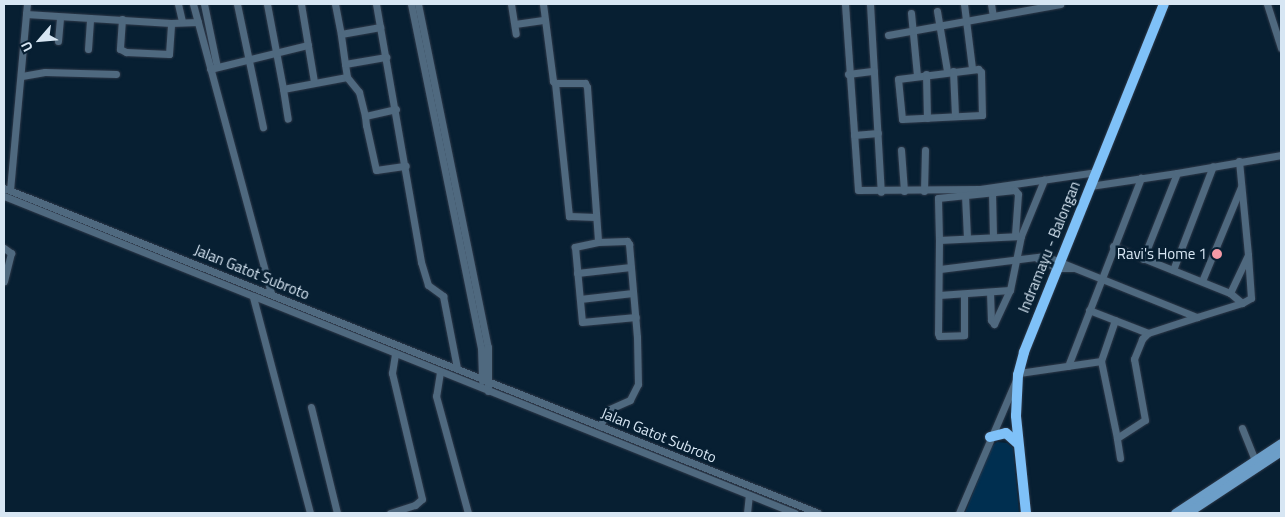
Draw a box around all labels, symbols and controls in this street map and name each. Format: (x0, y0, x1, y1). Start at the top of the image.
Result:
north arrow (15, 15, 65, 65)
text: U (15, 38, 38, 56)
street label: Indramayu - Balongan (1014, 179, 1084, 315)
street label: Jalan Gatot Subroto (192, 241, 312, 303)
place label: Ravi's Home 1 (1117, 245, 1207, 263)
marker: Ravi's Home 1 (1211, 248, 1223, 260)
street label: Jalan Gatot Subroto (599, 404, 719, 466)

